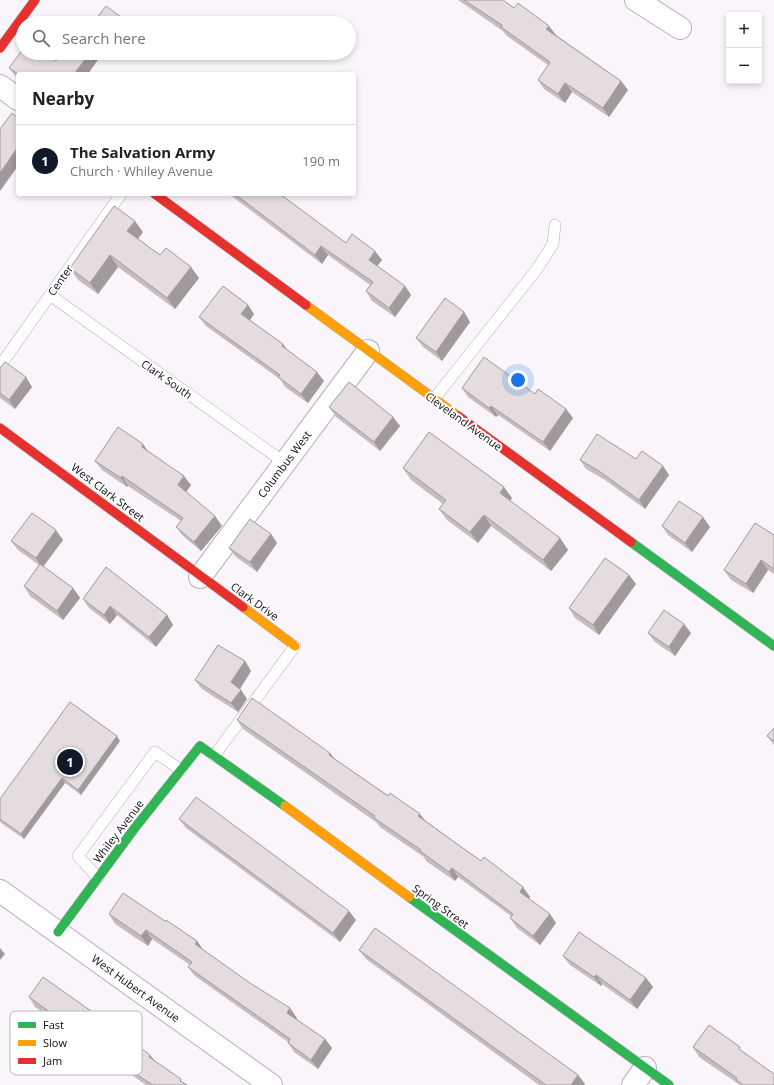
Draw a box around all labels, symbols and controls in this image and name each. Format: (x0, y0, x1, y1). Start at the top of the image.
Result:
map controls (726, 12, 762, 84)
button: + (726, 12, 762, 48)
search box (16, 16, 356, 60)
icon: search (30, 27, 52, 49)
text: Search here (62, 28, 146, 48)
button: − (726, 48, 762, 84)
text: Nearby (32, 87, 94, 110)
text: The Salvation Army (70, 142, 215, 162)
text: 1 (41, 152, 49, 170)
text: 190 m (302, 152, 340, 170)
text: Church · Whiley Avenue (70, 162, 213, 180)
street label: Center (44, 261, 76, 298)
street label: Clark South (139, 356, 195, 402)
your location (508, 370, 528, 390)
street label: Cleveland Avenue (423, 388, 505, 454)
street label: Columbus West (254, 427, 314, 501)
street label: West Clark Street (68, 460, 148, 525)
street label: Clark Drive (228, 579, 282, 623)
pin: 1 (57, 747, 83, 777)
street label: Whiley Avenue (89, 796, 147, 866)
street label: Spring Street (410, 880, 472, 932)
street label: West Hubert Avenue (89, 951, 183, 1025)
legend (10, 1011, 142, 1075)
text: Fast (43, 1017, 64, 1032)
text: Slow (43, 1035, 67, 1050)
text: Jam (42, 1053, 62, 1068)

